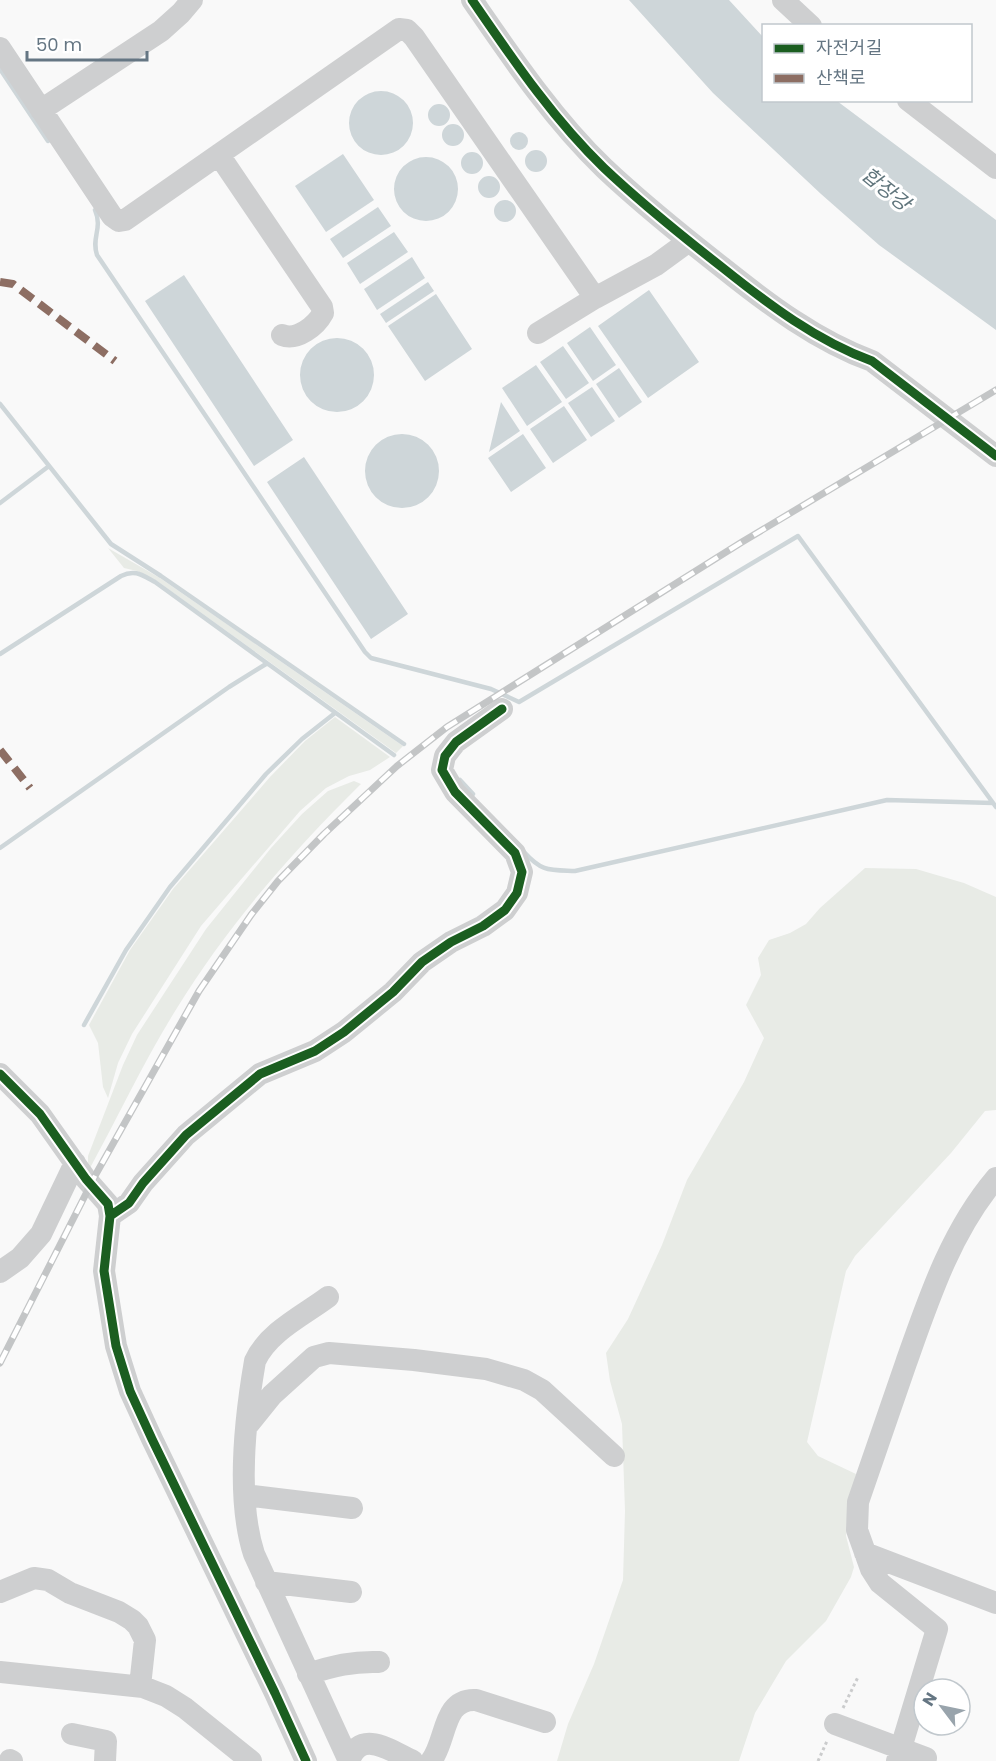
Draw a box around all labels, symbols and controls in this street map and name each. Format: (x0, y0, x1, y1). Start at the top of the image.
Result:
scale bar (27, 24, 147, 62)
legend (762, 24, 972, 102)
text: 50 m (36, 32, 82, 57)
text: 자전거길 (816, 35, 882, 60)
text: 산책로 (816, 65, 866, 90)
water label: 합장강 (856, 161, 918, 219)
north arrow (912, 1677, 972, 1737)
text: N (917, 1688, 943, 1711)

